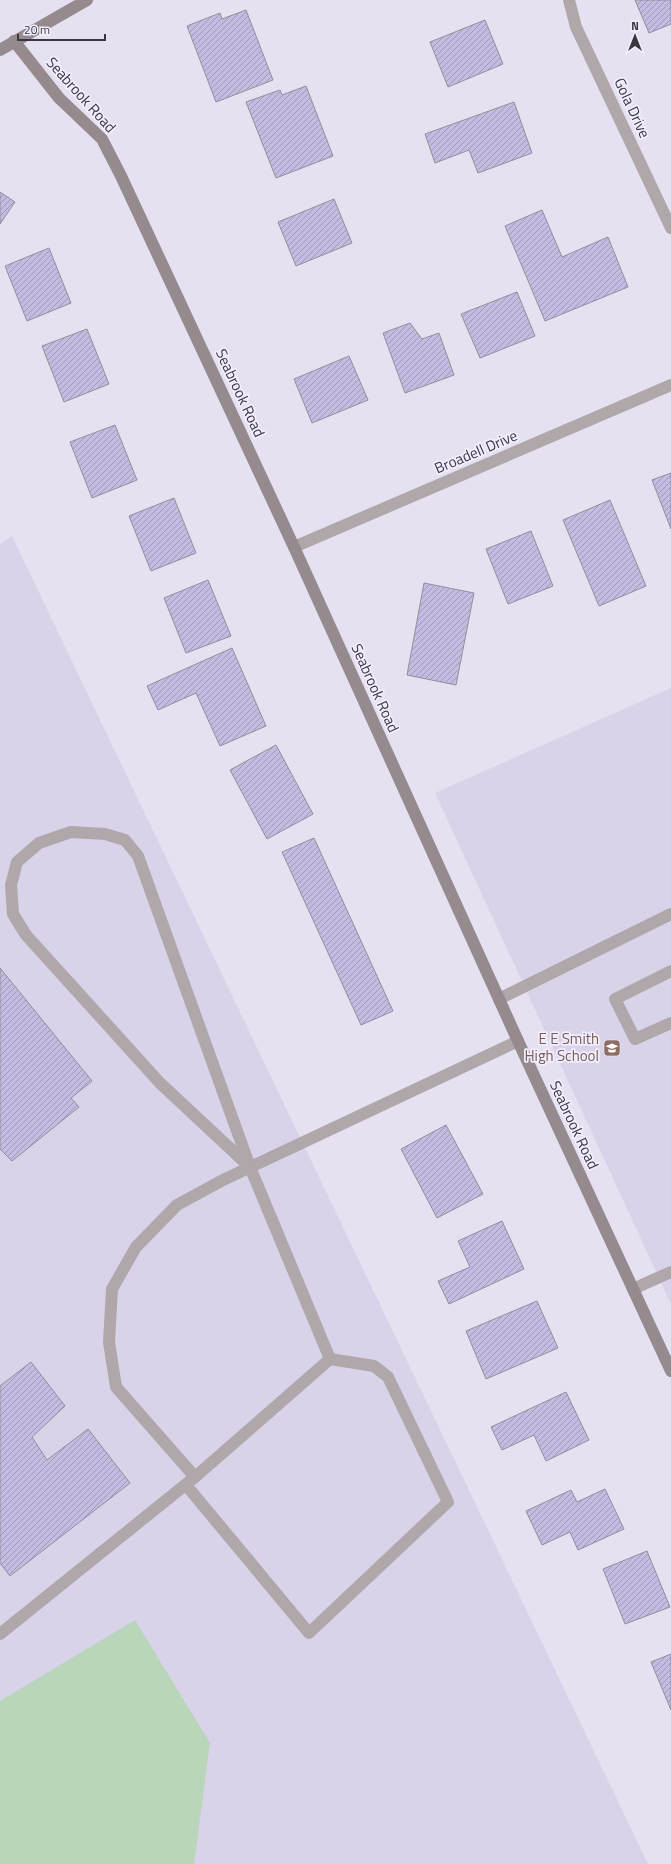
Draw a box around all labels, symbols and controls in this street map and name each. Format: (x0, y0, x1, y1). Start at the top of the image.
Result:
scale bar (18, 16, 105, 42)
north arrow (615, 16, 655, 56)
text: N (631, 18, 639, 34)
text: 20 m (24, 20, 50, 39)
street label: Seabrook Road (41, 52, 122, 138)
street label: Gola Drive (608, 74, 656, 142)
street label: Seabrook Road (210, 345, 271, 441)
street label: Broadell Drive (431, 424, 521, 479)
street label: Seabrook Road (346, 640, 405, 736)
place label: E E Smith High School (524, 1027, 599, 1067)
school or university icon: E E Smith High School (602, 1038, 622, 1058)
street label: Seabrook Road (544, 1077, 605, 1173)

